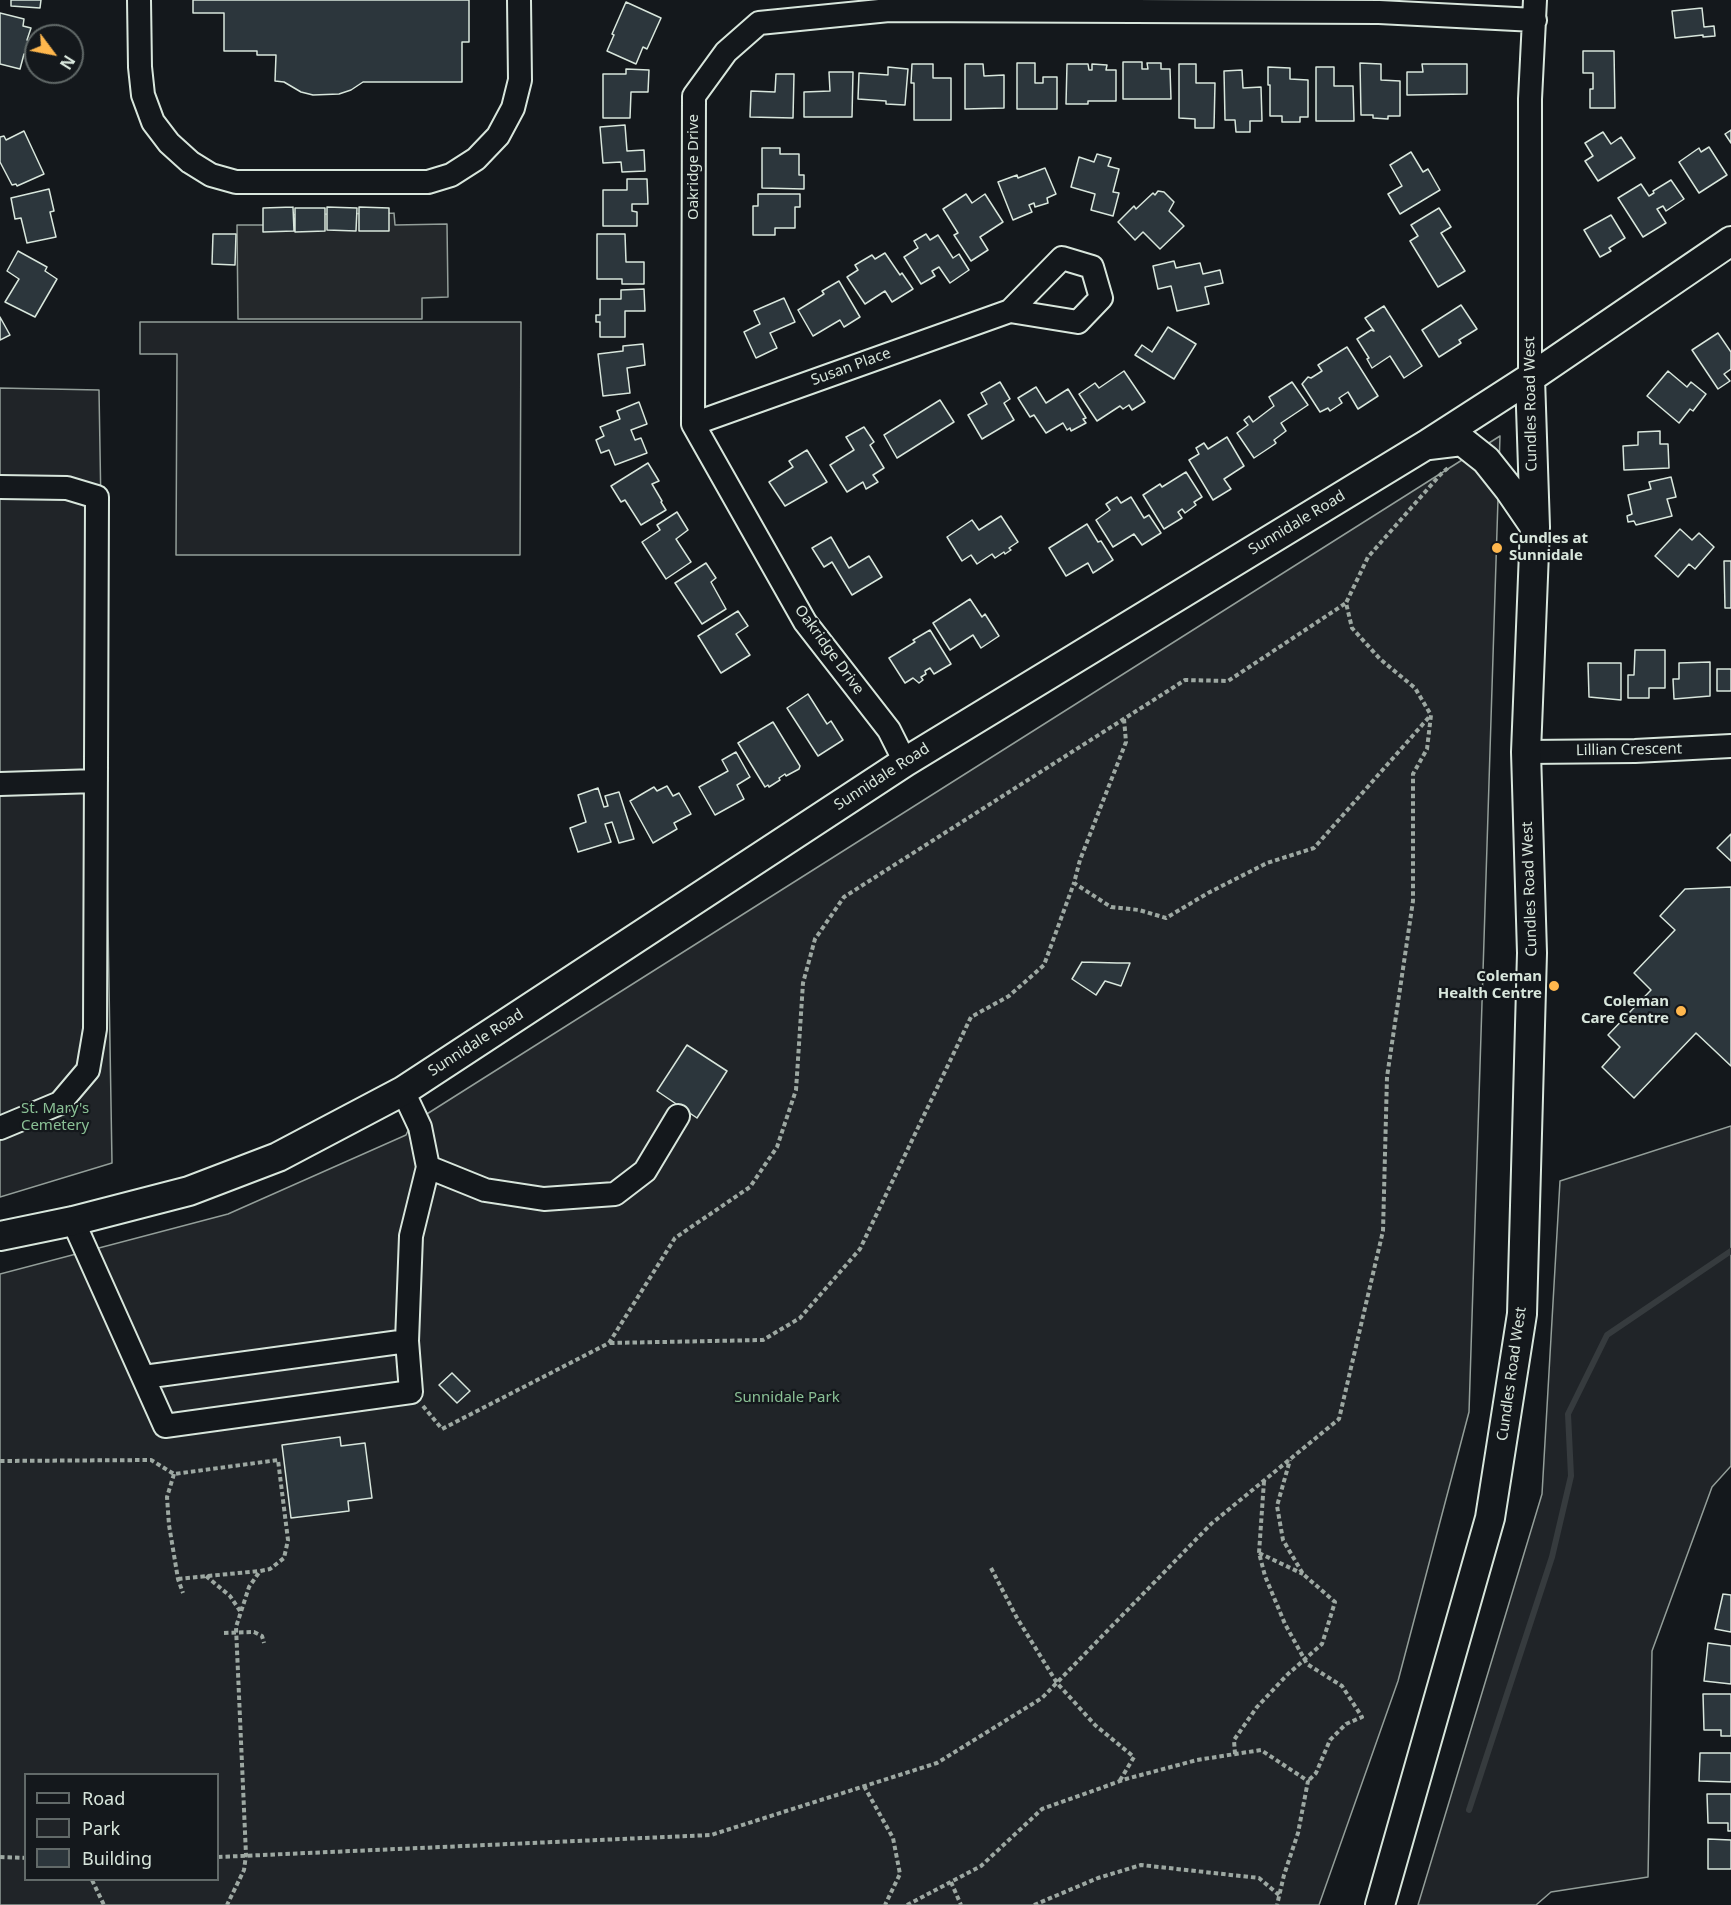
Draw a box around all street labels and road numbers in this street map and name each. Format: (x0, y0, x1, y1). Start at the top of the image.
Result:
street label: Oakridge Drive (685, 114, 703, 220)
street label: Cundles Road West (1521, 336, 1541, 472)
street label: Susan Place (809, 344, 893, 390)
street label: Sunnidale Road (1245, 487, 1349, 559)
street label: Oakridge Drive (791, 602, 867, 698)
street label: Sunnidale Road (831, 740, 933, 814)
street label: Lillian Crescent (1576, 740, 1682, 760)
street label: Cundles Road West (1519, 821, 1541, 957)
street label: Sunnidale Road (425, 1006, 527, 1080)
street label: Cundles Road West (1494, 1306, 1530, 1442)

